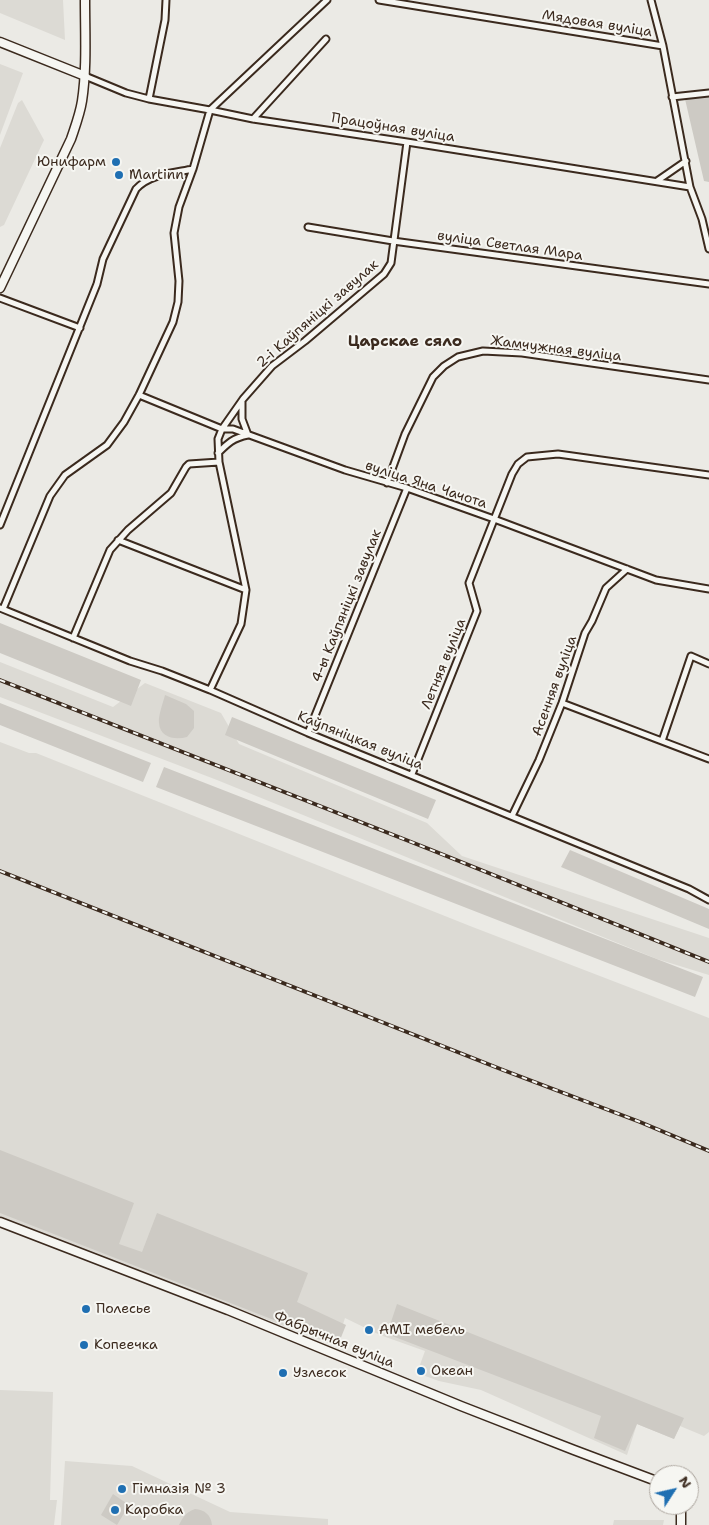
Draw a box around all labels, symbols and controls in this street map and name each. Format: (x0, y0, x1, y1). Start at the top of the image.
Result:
street label: Мядовая вуліца (541, 7, 653, 41)
street label: Працоўная вуліца (330, 110, 456, 146)
place label: Юнифарм (37, 154, 106, 170)
marker: Юнифарм (110, 156, 122, 168)
place label: Martinn (129, 167, 184, 183)
marker: Martinn (113, 169, 125, 181)
street label: вуліца Светлая Мара (436, 227, 584, 265)
street label: 2-і Каўпяніцкі завулак (254, 257, 382, 371)
district label: Царскае сяло (348, 332, 462, 352)
street label: Жамчужная вуліца (490, 333, 622, 365)
street label: вуліца Яна Чачота (363, 457, 489, 513)
street label: 4-ы Каўпяніцкі завулак (309, 527, 385, 685)
street label: Летняя вуліца (418, 616, 470, 712)
street label: Асенняя вуліца (529, 633, 581, 739)
street label: Каўпяніцкая вуліца (295, 708, 425, 774)
place label: Полесье (96, 1301, 151, 1317)
marker: Полесье (80, 1303, 92, 1315)
street label: Фабрычная вуліца (271, 1308, 397, 1372)
place label: AMI мебель (379, 1322, 465, 1338)
marker: AMI мебель (363, 1324, 375, 1336)
place label: Копеечка (94, 1337, 158, 1353)
marker: Копеечка (78, 1339, 90, 1351)
place label: Океан (431, 1363, 473, 1379)
place label: Узлесок (293, 1365, 346, 1381)
marker: Океан (415, 1365, 427, 1377)
marker: Узлесок (277, 1367, 289, 1379)
north arrow (649, 1465, 699, 1515)
text: N (675, 1472, 696, 1492)
place label: Гімназія № 3 (132, 1481, 226, 1497)
marker: Гімназія № 3 (116, 1483, 128, 1495)
place label: Каробка (125, 1502, 183, 1518)
marker: Каробка (109, 1504, 121, 1516)

